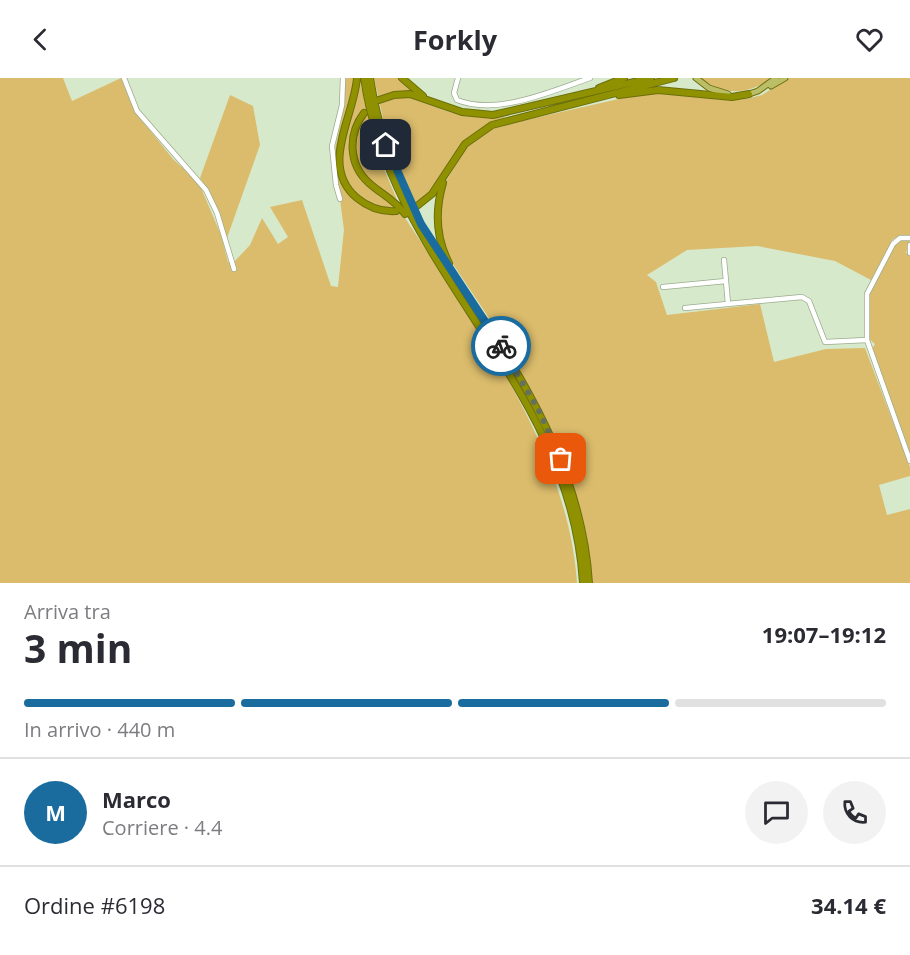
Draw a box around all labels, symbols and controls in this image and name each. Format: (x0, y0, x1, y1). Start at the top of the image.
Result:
text: Forkly (413, 21, 497, 58)
icon: back (24, 23, 57, 56)
icon: heart (853, 23, 886, 56)
pin (360, 119, 411, 170)
icon: home (369, 128, 402, 161)
courier (471, 316, 531, 376)
icon: bike (485, 330, 518, 363)
pin (535, 433, 586, 484)
icon: bag (544, 442, 577, 475)
text: Arriva tra (24, 598, 111, 625)
text: 19:07–19:12 (762, 619, 886, 649)
text: 3 min (24, 621, 132, 674)
text: In arrivo · 440 m (24, 716, 175, 743)
button: chat (745, 781, 808, 844)
button: phone (823, 781, 886, 844)
text: Marco (102, 784, 171, 814)
text: M (45, 797, 66, 827)
text: Corriere · 4.4 (102, 814, 222, 841)
text: Ordine #6198 (24, 890, 165, 920)
text: 34.14 € (811, 890, 886, 920)

